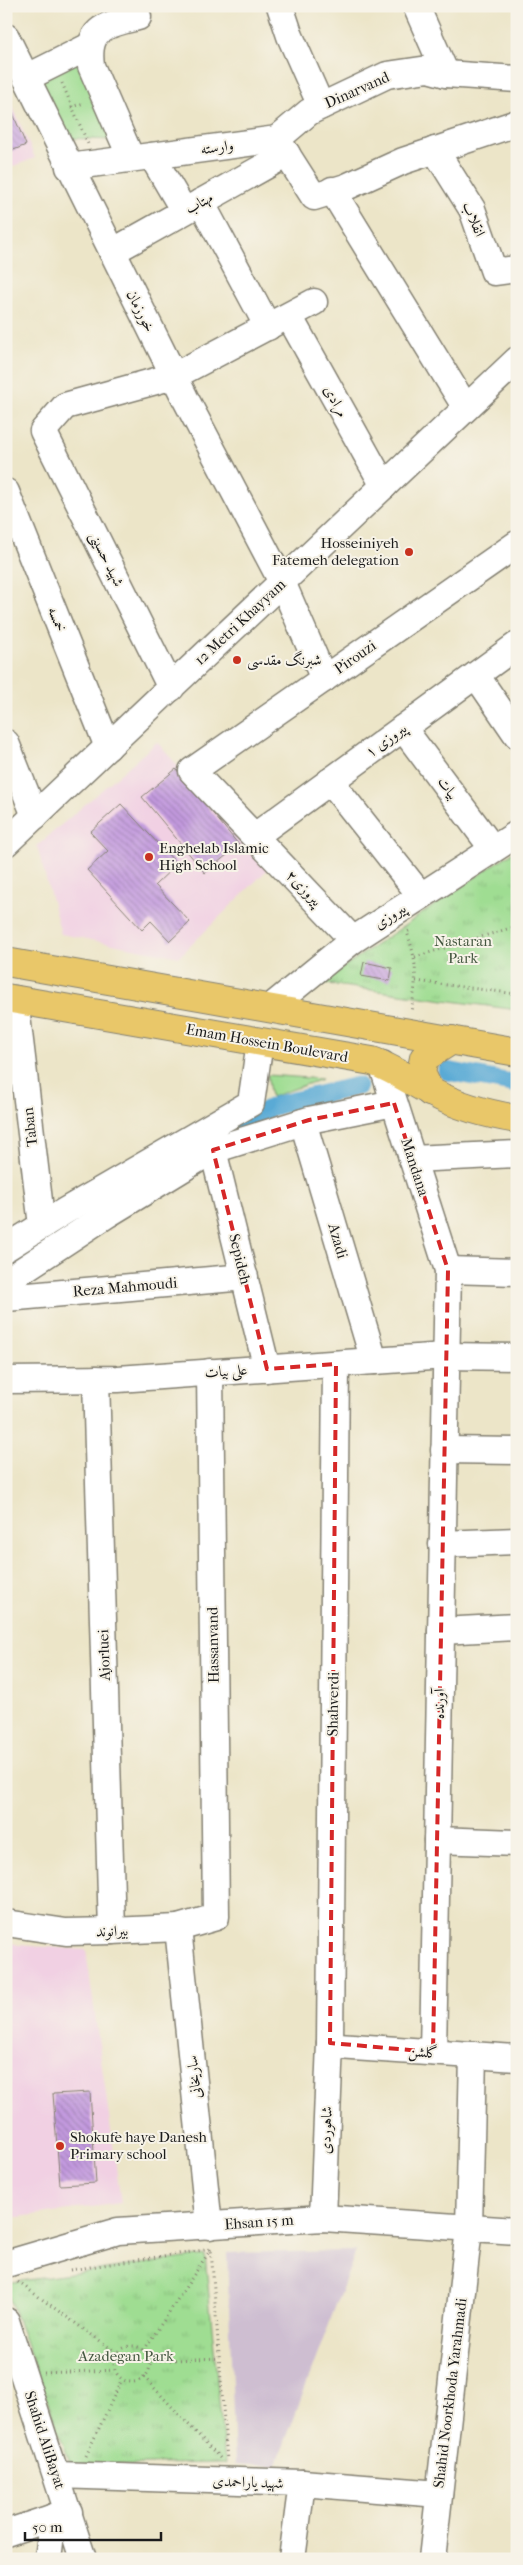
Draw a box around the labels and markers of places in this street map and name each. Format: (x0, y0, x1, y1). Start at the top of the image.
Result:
place label: Hosseiniyeh Fatemeh delegation (272, 534, 400, 569)
marker: Hosseiniyeh Fatemeh delegation (403, 546, 415, 558)
place label: شبرنگ مقدسی (247, 650, 321, 671)
marker: شبرنگ مقدسی (231, 654, 243, 666)
place label: Enghelab Islamic High School (159, 839, 269, 874)
marker: Enghelab Islamic High School (143, 851, 155, 863)
place label: Shokufe haye Danesh Primary school (70, 2128, 208, 2163)
marker: Shokufe haye Danesh Primary school (54, 2140, 66, 2152)

